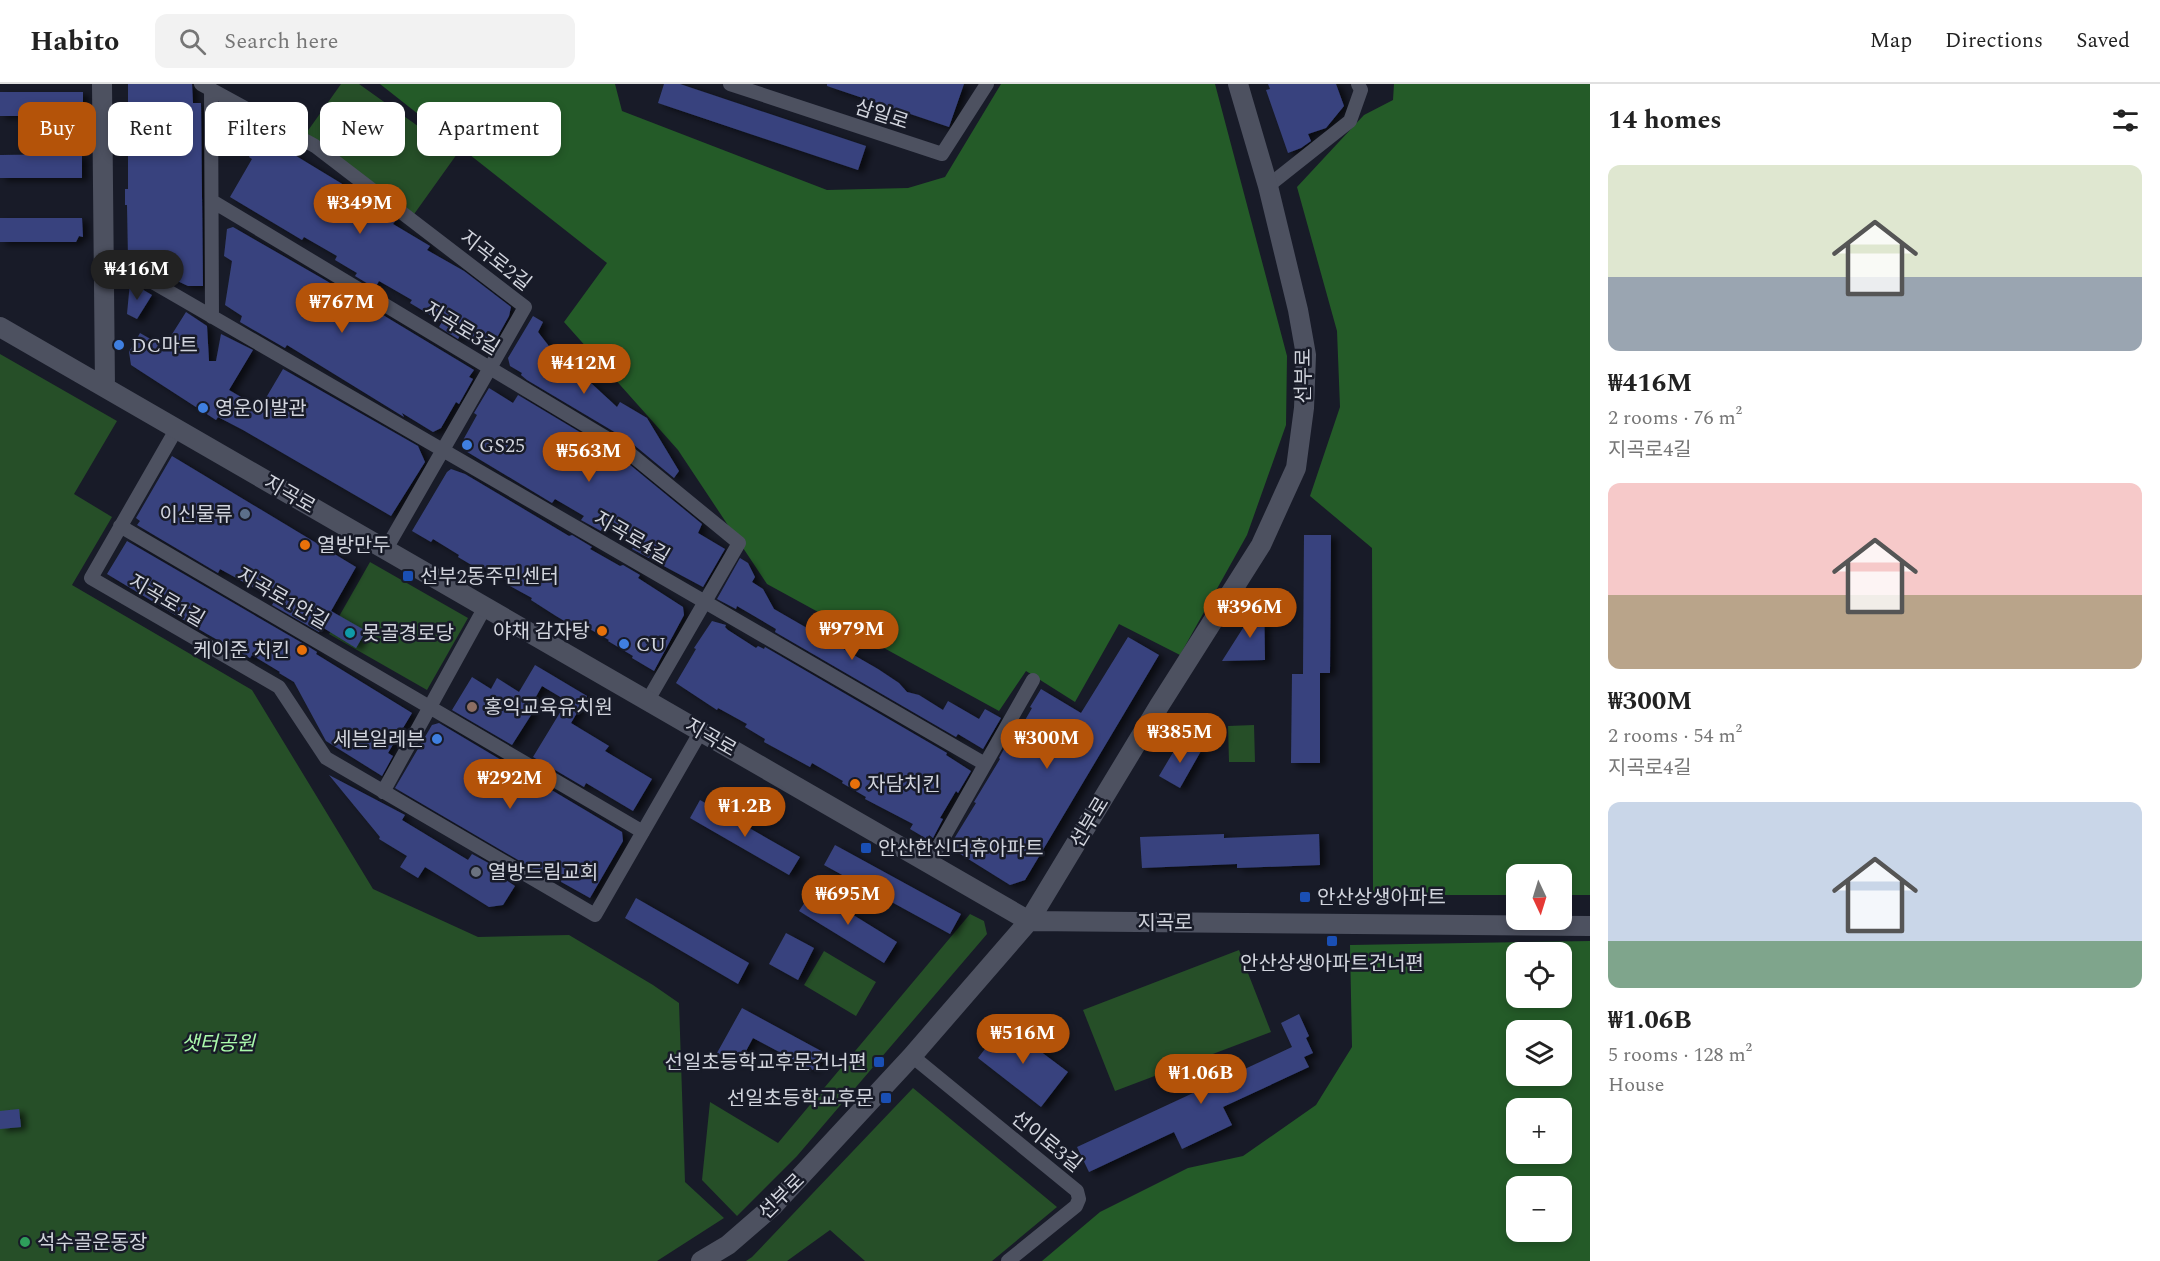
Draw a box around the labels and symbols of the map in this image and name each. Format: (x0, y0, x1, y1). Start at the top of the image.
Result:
street label: 삼일로 (851, 92, 913, 138)
pin: ₩349M (318, 184, 402, 235)
street label: 지곡로2길 (453, 223, 538, 298)
pin: ₩416M (95, 250, 179, 301)
pin: ₩767M (300, 283, 384, 334)
street label: 지곡로3길 (418, 294, 505, 363)
place label: DC마트 (131, 331, 198, 361)
marker: DC마트 (112, 338, 126, 352)
pin: ₩412M (542, 344, 626, 395)
street label: 선부로 (1289, 348, 1319, 404)
place label: 영운이발관 (215, 394, 307, 424)
marker: 영운이발관 (196, 401, 210, 415)
place label: GS25 (479, 431, 525, 461)
pin: ₩563M (547, 432, 631, 483)
marker: GS25 (460, 438, 474, 452)
street label: 지곡로 (258, 468, 321, 522)
place label: 이신물류 (159, 500, 233, 530)
street label: 지곡로4길 (588, 504, 675, 572)
marker: 이신물류 (238, 507, 252, 521)
place label: 열방만두 (317, 531, 391, 561)
marker: 열방만두 (298, 538, 312, 552)
street label: 지곡로1안길 (231, 560, 334, 637)
place label: 선부2동주민센터 (420, 562, 559, 592)
street label: 지곡로1길 (123, 567, 210, 635)
marker: 선부2동주민센터 (401, 569, 415, 583)
pin: ₩396M (1208, 588, 1292, 639)
pin: ₩979M (810, 610, 894, 661)
place label: 야채 감자탕 (493, 617, 590, 647)
place label: 못골경로당 (362, 619, 454, 649)
marker: 야채 감자탕 (595, 624, 609, 638)
marker: 못골경로당 (343, 626, 357, 640)
place label: CU (636, 630, 666, 660)
place label: 케이준 치킨 (193, 636, 290, 666)
marker: CU (617, 637, 631, 651)
marker: 케이준 치킨 (295, 643, 309, 657)
place label: 홍익교육유치원 (484, 693, 613, 723)
marker: 홍익교육유치원 (465, 700, 479, 714)
street label: 지곡로 (679, 711, 742, 765)
pin: ₩385M (1138, 713, 1222, 764)
pin: ₩300M (1005, 719, 1089, 770)
place label: 세븐일레븐 (333, 725, 425, 755)
marker: 세븐일레븐 (430, 732, 444, 746)
pin: ₩292M (468, 759, 552, 810)
place label: 자담치킨 (867, 770, 941, 800)
marker: 자담치킨 (848, 777, 862, 791)
pin: ₩1.2B (703, 787, 787, 838)
street label: 선부로 (1063, 791, 1117, 854)
place label: 안산한신더휴아파트 (878, 834, 1044, 864)
marker: 안산한신더휴아파트 (859, 841, 873, 855)
place label: 열방드림교회 (488, 858, 598, 888)
north arrow (1506, 864, 1572, 930)
marker: 열방드림교회 (469, 865, 483, 879)
pin: ₩695M (806, 875, 890, 926)
place label: 안산상생아파트 (1317, 883, 1446, 913)
marker: 안산상생아파트 (1298, 890, 1312, 904)
street label: 지곡로 (1137, 908, 1193, 938)
marker: 안산상생아파트건너편 (1325, 934, 1339, 948)
place label: 안산상생아파트건너편 (1240, 949, 1424, 979)
pin: ₩516M (981, 1014, 1065, 1065)
park label: 샛터공원 (181, 1029, 256, 1059)
place label: 선일초등학교후문건너편 (665, 1048, 867, 1078)
pin: ₩1.06B (1152, 1054, 1250, 1105)
marker: 선일초등학교후문건너편 (872, 1055, 886, 1069)
place label: 선일초등학교후문 (727, 1084, 874, 1114)
marker: 선일초등학교후문 (879, 1091, 893, 1105)
street label: 선이로3길 (1004, 1104, 1088, 1180)
street label: 선부로 (752, 1167, 812, 1227)
place label: 석수골운동장 (37, 1228, 147, 1258)
marker: 석수골운동장 (18, 1235, 32, 1249)

